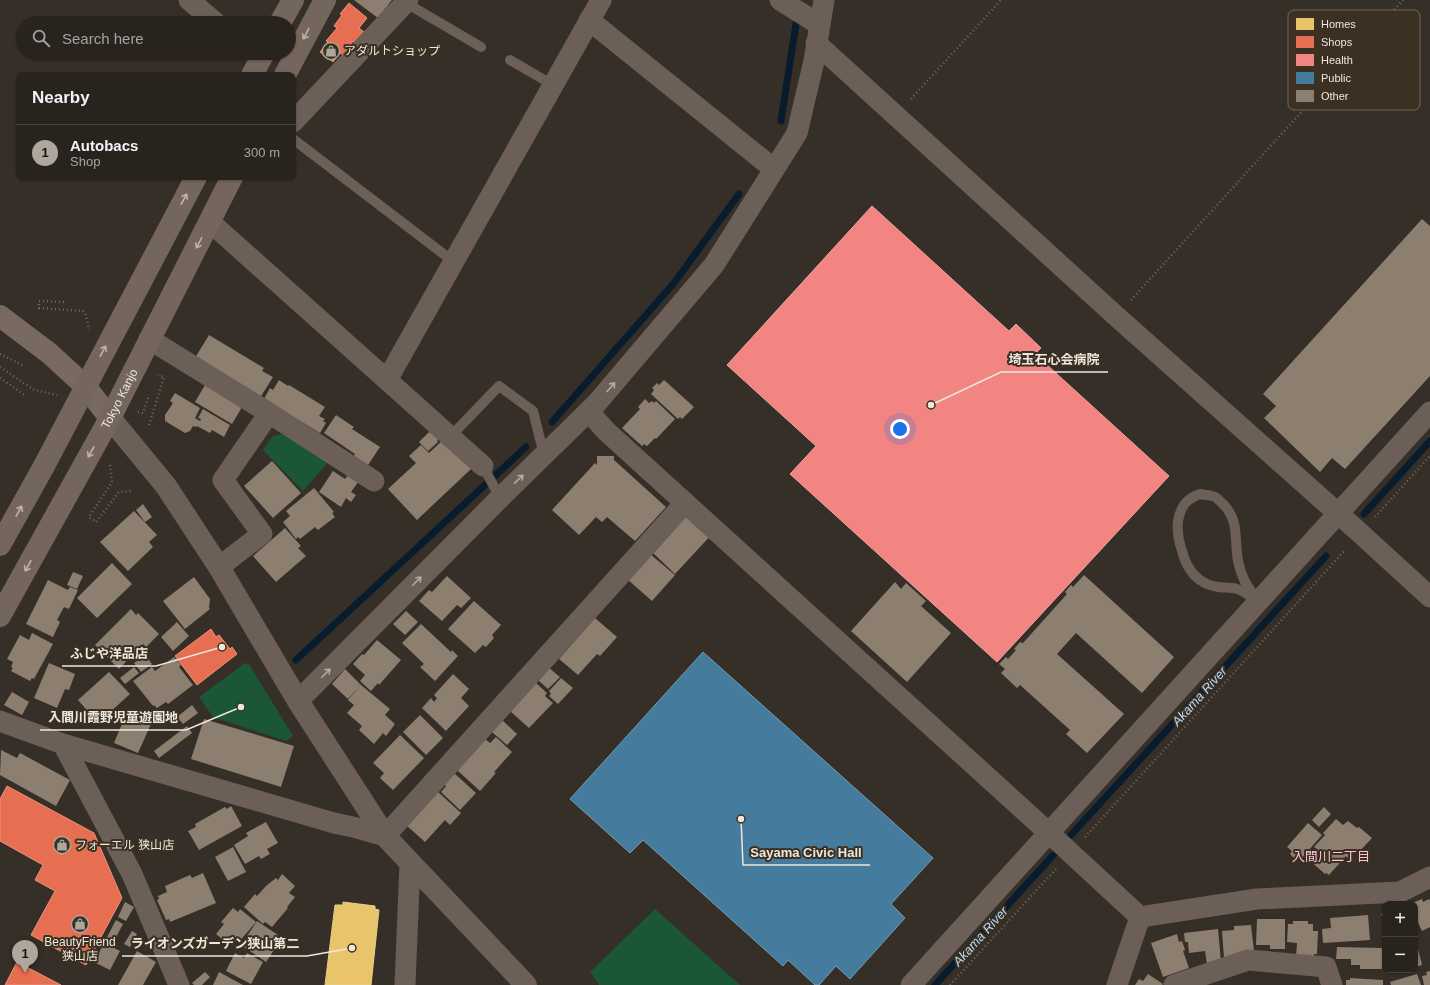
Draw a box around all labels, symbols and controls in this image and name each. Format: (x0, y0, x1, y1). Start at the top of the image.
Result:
legend (1288, 10, 1420, 110)
search box (16, 16, 296, 60)
text: Homes (1321, 18, 1356, 30)
icon: search (30, 27, 52, 49)
one-way arrow (302, 28, 310, 40)
text: Search here (62, 30, 144, 47)
text: Shops (1321, 36, 1353, 48)
shop icon: アダルトショップ (321, 41, 341, 61)
place label: アダルトショップ (344, 44, 440, 58)
text: Health (1321, 54, 1353, 66)
text: Public (1321, 72, 1351, 84)
text: Nearby (32, 88, 90, 107)
text: Other (1321, 90, 1349, 102)
text: Autobacs (70, 137, 138, 154)
text: 1 (41, 145, 49, 160)
text: 300 m (244, 145, 280, 160)
text: Shop (70, 154, 100, 169)
one-way arrow (180, 193, 188, 205)
one-way arrow (195, 236, 202, 248)
one-way arrow (100, 346, 108, 358)
callout: 埼玉石心会病院 (1001, 347, 1108, 372)
text: 埼玉石心会病院 (1008, 352, 1100, 367)
street label: Tokyo Kanjo (98, 366, 141, 431)
one-way arrow (606, 382, 615, 393)
your location (890, 419, 910, 439)
one-way arrow (87, 446, 94, 458)
one-way arrow (514, 475, 524, 484)
one-way arrow (15, 505, 23, 517)
one-way arrow (24, 560, 31, 572)
one-way arrow (412, 576, 422, 586)
callout: ふじや洋品店 (62, 641, 156, 666)
text: ふじや洋品店 (70, 646, 148, 661)
water label: Akama River (1168, 663, 1230, 730)
one-way arrow (321, 669, 331, 678)
callout: 入間川霞野児童遊園地 (40, 705, 186, 730)
text: 入間川霞野児童遊園地 (48, 710, 178, 725)
shop icon: フォーエル 狭山店 (52, 835, 72, 855)
place label: フォーエル 狭山店 (75, 838, 174, 852)
callout: Sayama Civic Hall (743, 840, 870, 865)
text: Sayama Civic Hall (750, 845, 862, 860)
district label: 入間川二丁目 (1292, 849, 1370, 864)
map controls (1382, 901, 1418, 973)
button: + (1382, 901, 1418, 937)
water label: Akama River (949, 903, 1011, 970)
shop icon: BeautyFriend 狭山店 (70, 914, 90, 934)
callout: ライオンズガーデン狭山第二 (122, 931, 307, 956)
place label: BeautyFriend 狭山店 (44, 935, 116, 963)
text: ライオンズガーデン狭山第二 (131, 936, 299, 951)
button: − (1382, 937, 1418, 973)
pin: 1 (12, 940, 38, 973)

